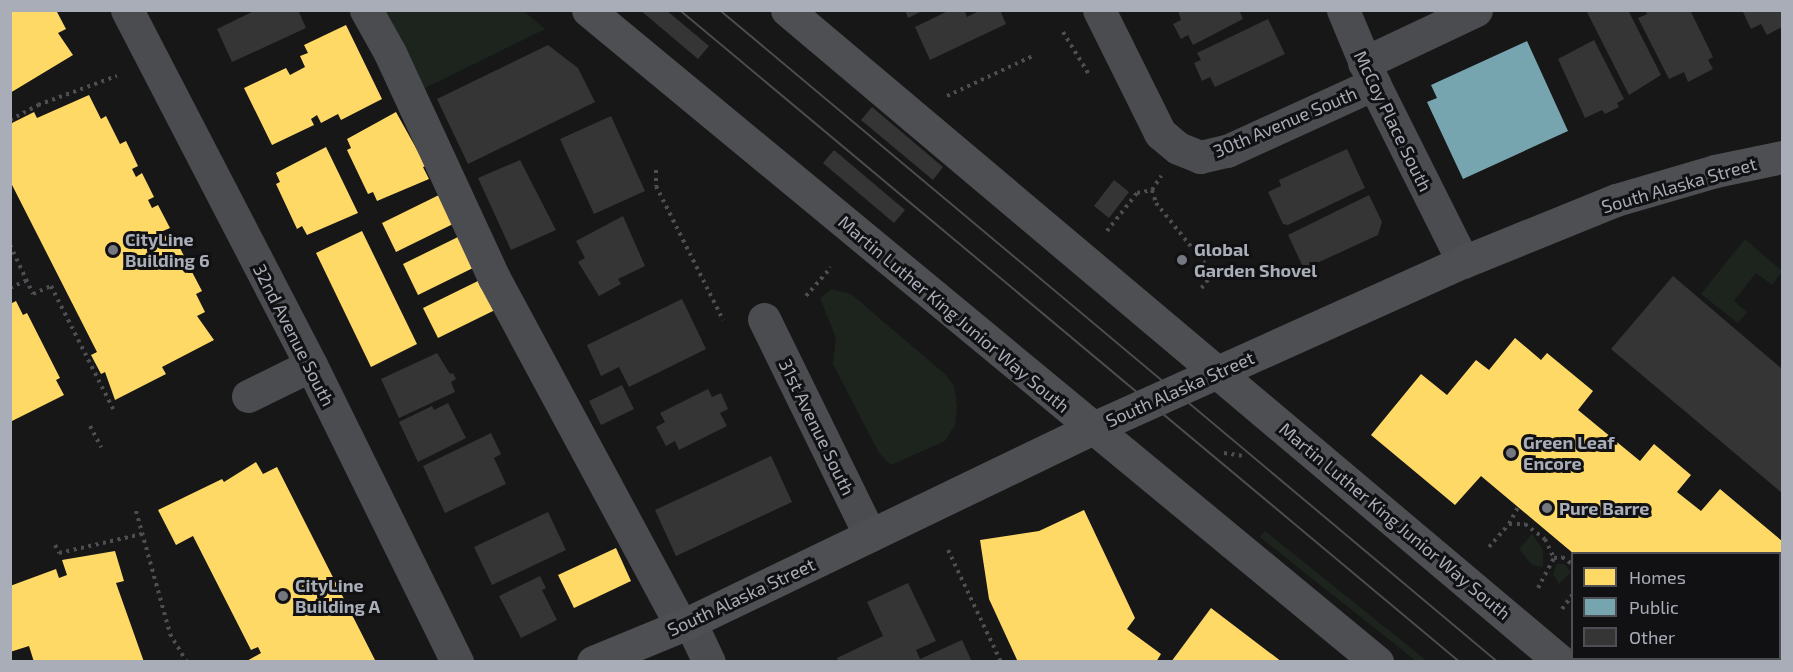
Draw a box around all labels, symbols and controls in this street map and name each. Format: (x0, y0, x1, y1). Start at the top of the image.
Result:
street label: McCoy Place South (1349, 47, 1437, 195)
street label: 30th Avenue South (1210, 82, 1360, 162)
street label: South Alaska Street (1599, 152, 1759, 218)
street label: Martin Luther King Junior Way South (833, 210, 1075, 418)
place label: CityLine Building 6 (125, 229, 210, 272)
place label: Global Garden Shovel (1194, 239, 1317, 282)
marker: CityLine Building 6 (106, 243, 120, 257)
marker: Global Garden Shovel (1175, 253, 1189, 267)
street label: 32nd Avenue South (249, 260, 339, 410)
street label: South Alaska Street (1102, 346, 1258, 432)
street label: 31st Avenue South (775, 355, 859, 499)
street label: Martin Luther King Junior Way South (1274, 417, 1516, 625)
place label: Green Leaf Encore (1523, 432, 1615, 474)
marker: Green Leaf Encore (1504, 446, 1518, 460)
place label: Pure Barre (1559, 497, 1650, 519)
marker: Pure Barre (1540, 501, 1554, 515)
legend (1571, 552, 1781, 660)
street label: South Alaska Street (664, 553, 818, 641)
text: Homes (1629, 566, 1686, 588)
place label: CityLine Building A (295, 575, 381, 618)
marker: CityLine Building A (276, 589, 290, 603)
text: Public (1629, 596, 1679, 618)
text: Other (1629, 626, 1675, 648)

